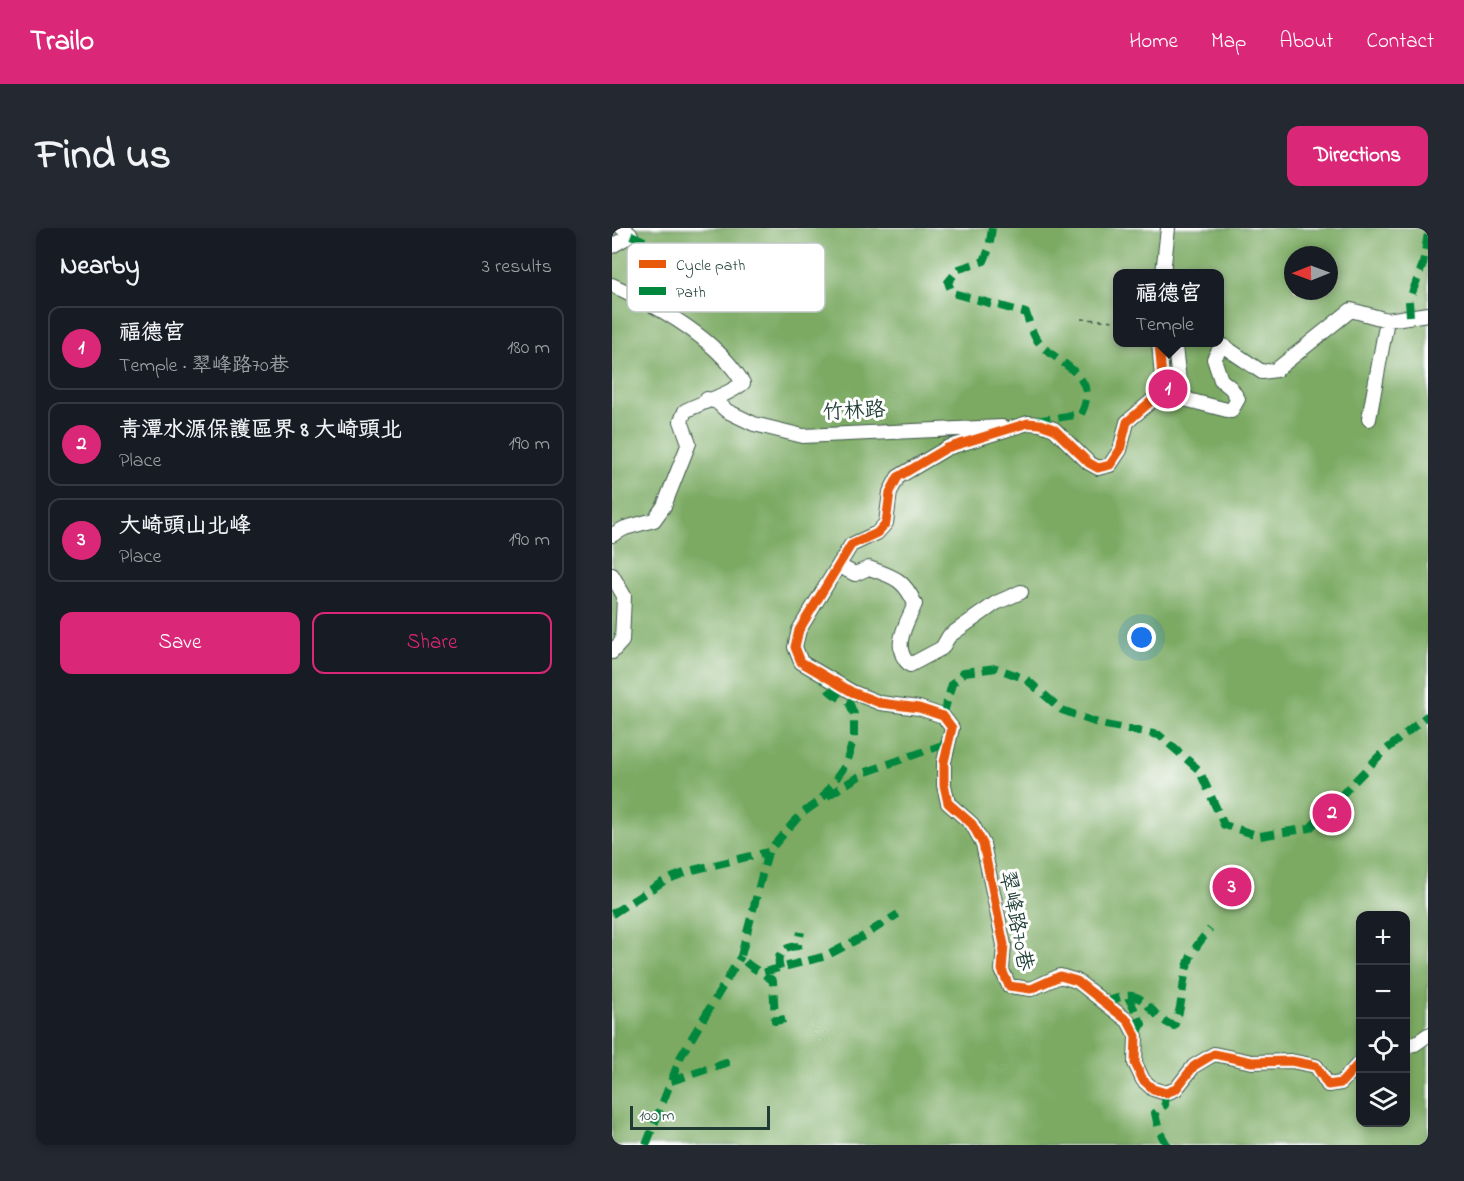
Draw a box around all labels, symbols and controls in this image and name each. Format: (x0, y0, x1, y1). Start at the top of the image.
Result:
text: Trailo (30, 22, 94, 63)
text: Home (1129, 27, 1178, 57)
text: Map (1211, 27, 1246, 57)
text: About (1279, 27, 1333, 57)
text: Contact (1366, 27, 1434, 57)
text: Find us (36, 126, 171, 187)
button: Directions (1287, 126, 1428, 186)
legend (627, 243, 825, 312)
north arrow (1284, 246, 1338, 300)
text: Nearby (60, 248, 139, 286)
text: 3 results (482, 253, 552, 282)
text: Cycle path (676, 254, 745, 278)
popup (1113, 269, 1224, 347)
text: 福德宮 (1135, 279, 1202, 311)
text: Path (676, 281, 706, 305)
text: Temple (1135, 311, 1194, 340)
text: 福德宮 (119, 318, 185, 350)
text: 1 (78, 334, 85, 363)
text: 180 m (507, 334, 550, 363)
text: Temple · 翠峰路70巷 (119, 352, 289, 381)
pin: 1 (1148, 366, 1188, 412)
street label: 竹林路 (822, 395, 886, 429)
text: 青潭水源保護區界 8 大崎頭北 (119, 415, 402, 447)
text: 2 (77, 430, 86, 459)
text: 190 m (508, 430, 550, 459)
text: Place (119, 447, 161, 476)
text: 大崎頭山北峰 (119, 511, 251, 543)
text: 3 (77, 526, 86, 555)
text: 190 m (508, 526, 550, 555)
text: Place (119, 543, 161, 572)
button: Save (60, 612, 300, 674)
button: Share (312, 612, 552, 674)
your location (1127, 623, 1156, 652)
pin: 2 (1312, 790, 1352, 836)
pin: 3 (1212, 864, 1252, 910)
street label: 翠峰路70巷 (991, 868, 1039, 974)
map controls (1356, 911, 1410, 1127)
button: + (1356, 911, 1410, 965)
button: − (1356, 965, 1410, 1019)
button: locate (1356, 1019, 1410, 1073)
button: layers (1356, 1073, 1410, 1127)
scale bar (630, 1103, 770, 1130)
text: 100 m (639, 1104, 674, 1128)

